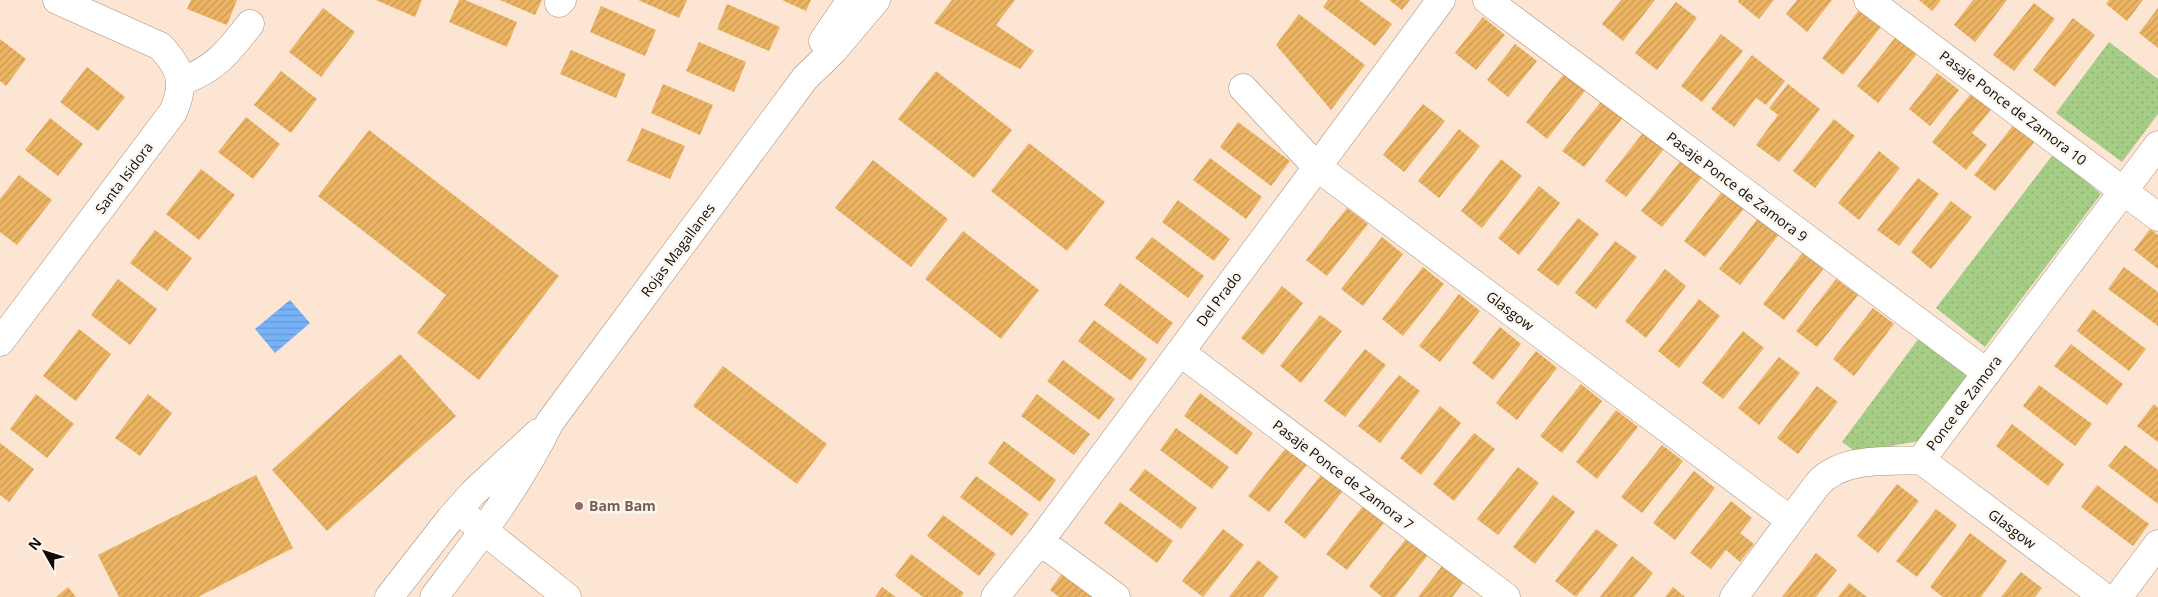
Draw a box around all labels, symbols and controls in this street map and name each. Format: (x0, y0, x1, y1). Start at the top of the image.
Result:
street label: Pasaje Ponce de Zamora 10 (1936, 46, 2091, 169)
street label: Pasaje Ponce de Zamora 9 (1663, 127, 1812, 246)
street label: Santa Isidora (90, 138, 157, 217)
street label: Rojas Magallanes (636, 199, 719, 300)
street label: Del Prado (1192, 267, 1245, 330)
street label: Glasgow (1483, 286, 1538, 335)
street label: Ponce de Zamora (1922, 351, 2006, 454)
street label: Pasaje Ponce de Zamora 7 (1269, 415, 1418, 534)
place label: Bam Bam (589, 496, 656, 515)
marker: Bam Bam (573, 500, 585, 512)
street label: Glasgow (1985, 504, 2040, 553)
north arrow (20, 527, 70, 577)
text: N (24, 533, 45, 554)

